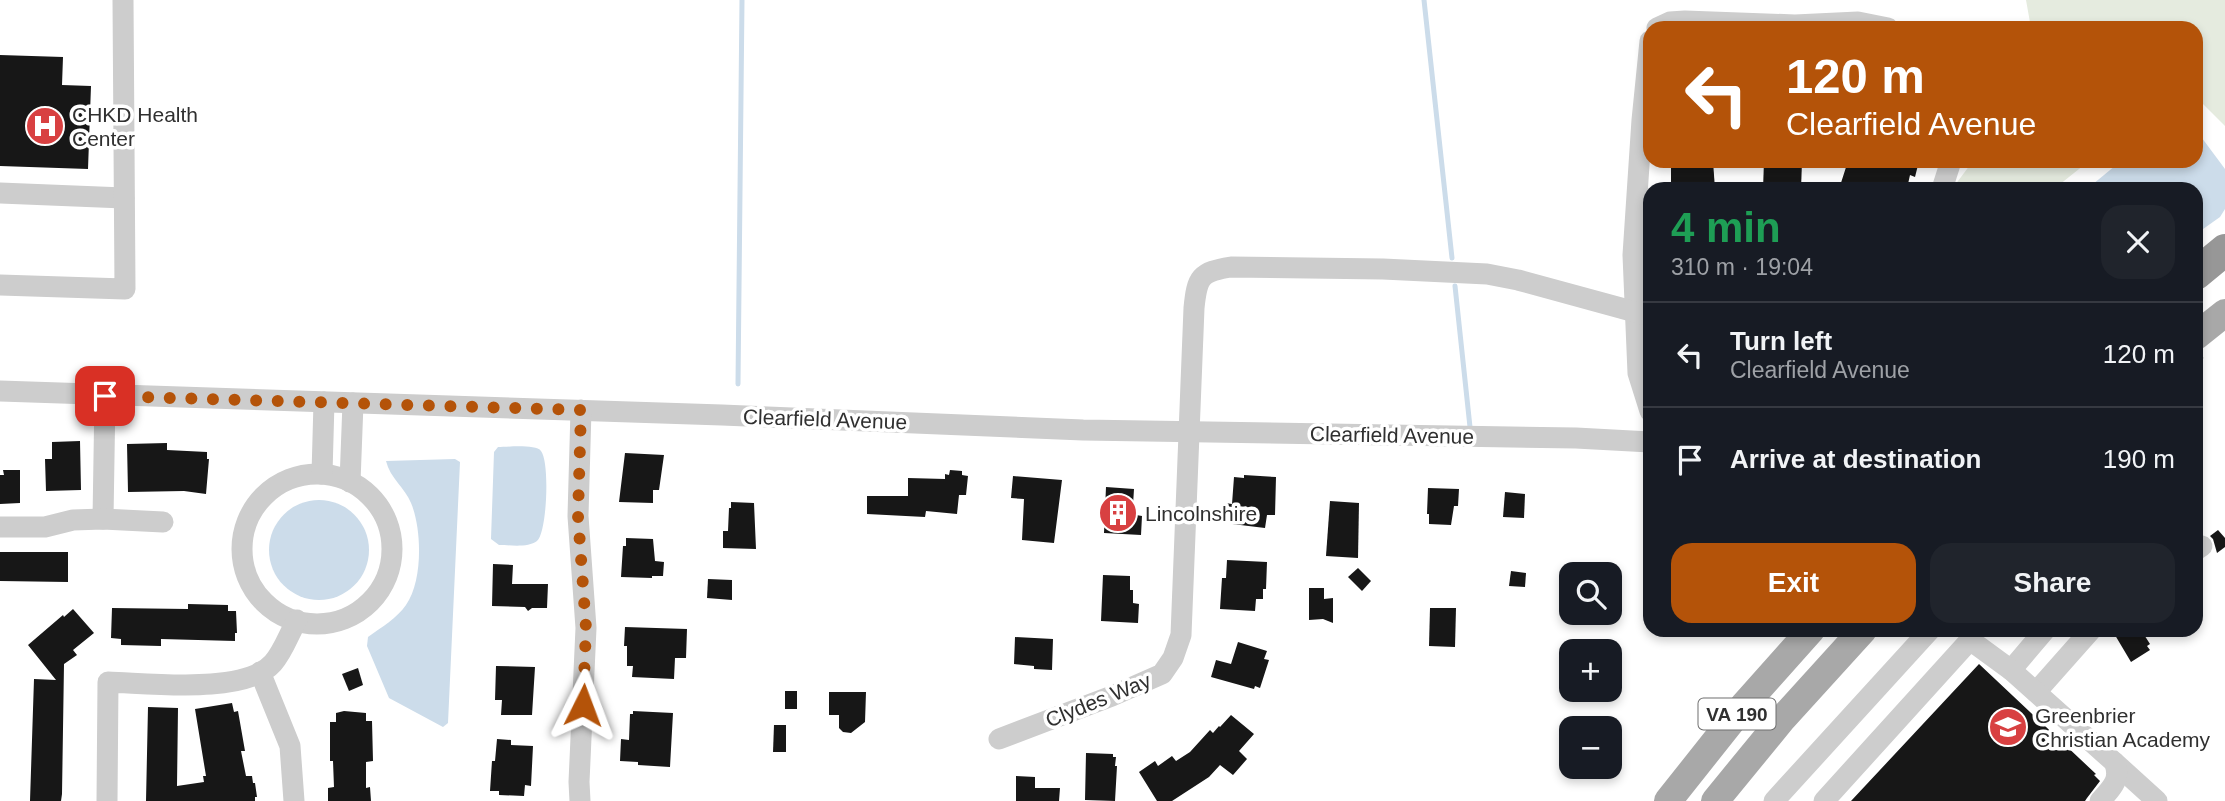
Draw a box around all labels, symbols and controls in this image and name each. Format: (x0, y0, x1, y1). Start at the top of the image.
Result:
icon: left (1671, 49, 1762, 140)
text: 120 m (1786, 49, 1925, 103)
place label: CHKD Health Center (72, 103, 198, 150)
hospital icon: CHKD Health Center (24, 105, 66, 147)
text: Clearfield Avenue (1786, 106, 2036, 142)
text: 4 min (1671, 204, 1781, 251)
button: close (2101, 205, 2175, 279)
text: 310 m · 19:04 (1671, 254, 1813, 280)
text: Turn left (1730, 326, 1832, 356)
icon: left (1671, 336, 1709, 374)
text: 120 m (2103, 339, 2175, 369)
text: Clearfield Avenue (1730, 357, 1910, 383)
pin (75, 366, 135, 426)
icon: arrive (86, 377, 124, 415)
street label: Clearfield Avenue (743, 405, 907, 433)
street label: Clearfield Avenue (1310, 422, 1474, 448)
icon: arrive (1671, 441, 1709, 479)
text: Arrive at destination (1730, 444, 1981, 474)
text: 190 m (2103, 444, 2175, 474)
building icon: Lincolnshire (1097, 492, 1139, 534)
place label: Lincolnshire (1145, 502, 1257, 525)
button: Exit (1671, 543, 1916, 623)
button: Share (1930, 543, 2175, 623)
map controls (1559, 562, 1622, 779)
button: search (1559, 562, 1622, 625)
button: + (1559, 639, 1622, 702)
position arrow (546, 668, 620, 742)
street label: Clydes Way (1042, 668, 1154, 732)
road number: VA 190 (1698, 698, 1776, 730)
place label: Greenbrier Christian Academy (2035, 704, 2211, 751)
school or university icon: Greenbrier Christian Academy (1987, 706, 2029, 748)
button: − (1559, 716, 1622, 779)

